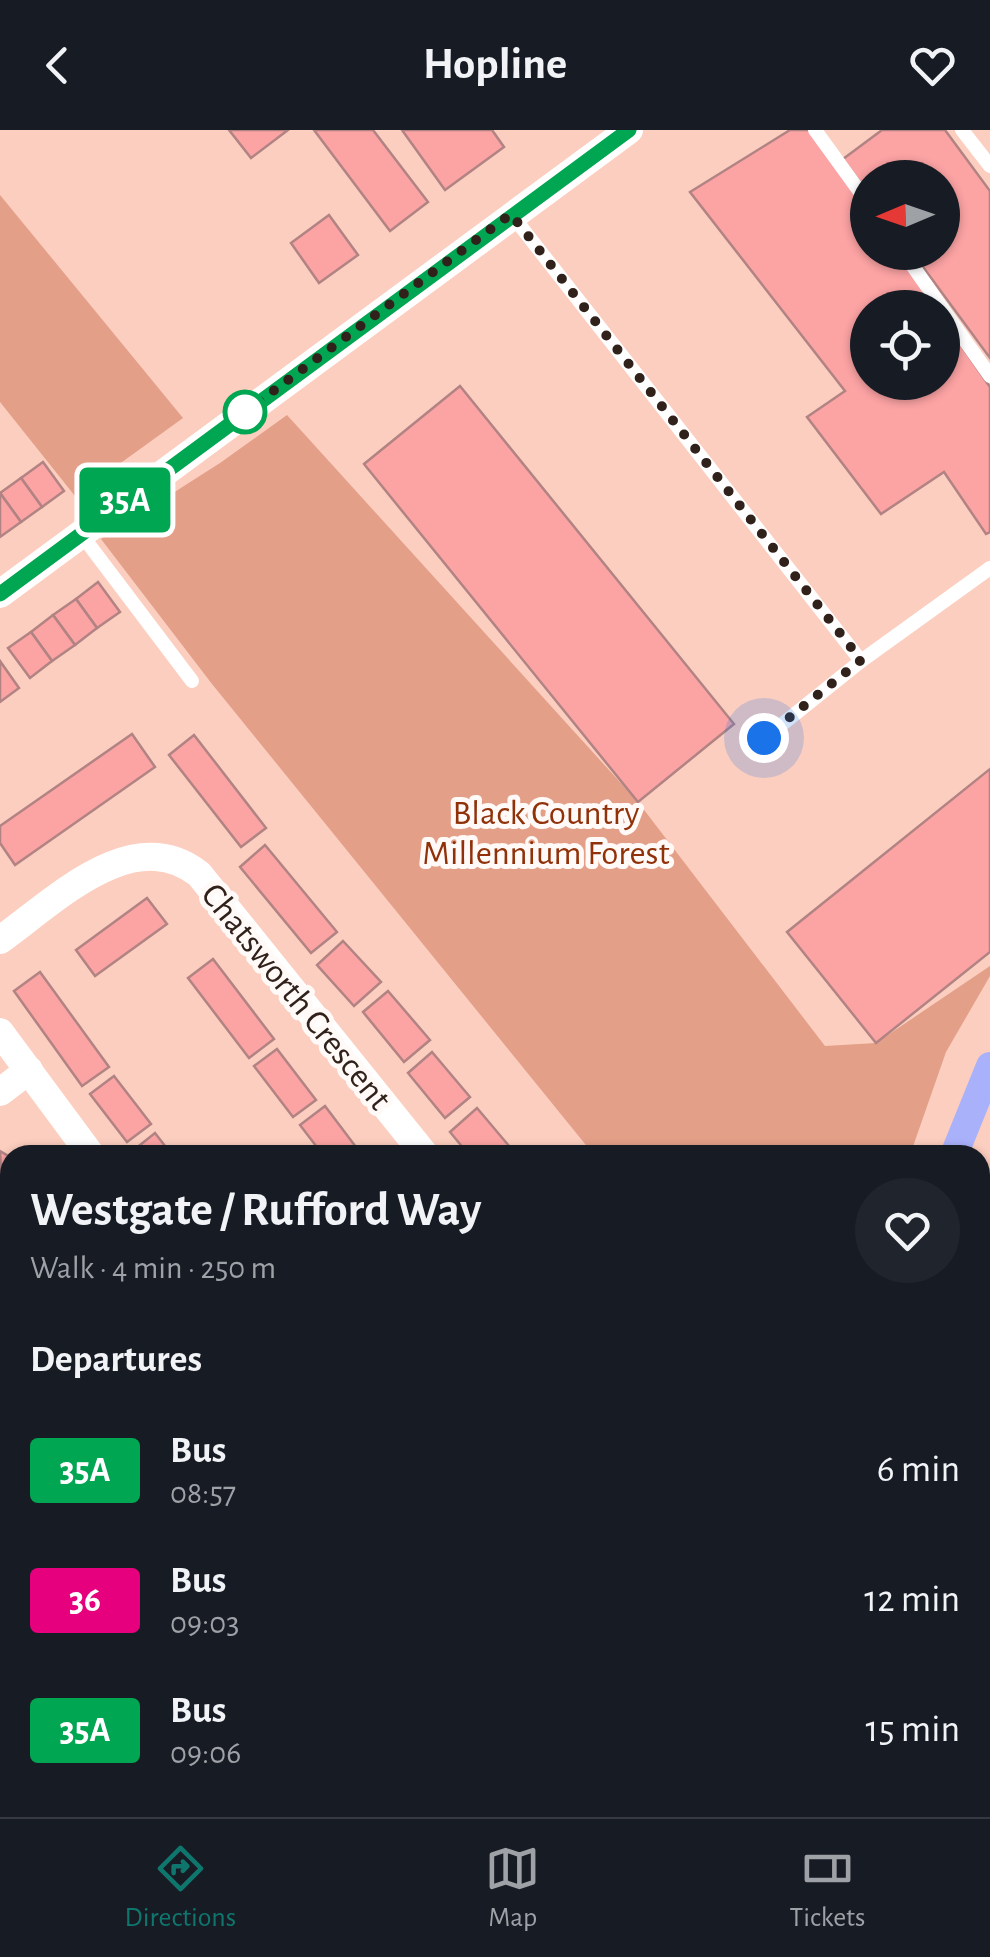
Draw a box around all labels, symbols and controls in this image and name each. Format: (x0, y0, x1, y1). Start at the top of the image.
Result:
icon: back (30, 38, 85, 93)
icon: heart (905, 38, 960, 93)
text: Hopline (423, 42, 567, 87)
north arrow (850, 160, 960, 270)
map controls (850, 160, 960, 400)
button: locate (850, 290, 960, 400)
unlabelled marker (224, 391, 266, 433)
line badge: 35A (68, 468, 182, 532)
text: 35A (99, 483, 151, 518)
your location (739, 713, 789, 763)
park label: Black Country Millennium Forest (422, 796, 670, 871)
street label: Chatsworth Crescent (194, 877, 397, 1117)
button: heart (855, 1178, 960, 1283)
text: Westgate / Rufford Way (30, 1187, 481, 1235)
text: Walk · 4 min · 250 m (30, 1252, 276, 1284)
text: Departures (30, 1341, 202, 1379)
text: Bus (170, 1432, 226, 1470)
text: 6 min (877, 1451, 960, 1489)
text: 35A (59, 1453, 111, 1488)
text: 08:57 (170, 1477, 236, 1509)
text: Bus (170, 1562, 226, 1600)
text: 12 min (864, 1581, 960, 1619)
text: 36 (69, 1583, 101, 1618)
text: 09:03 (170, 1607, 239, 1639)
text: Bus (170, 1692, 226, 1730)
text: 15 min (866, 1711, 960, 1749)
text: 35A (59, 1713, 111, 1748)
text: 09:06 (170, 1737, 241, 1769)
tab: Directions (125, 1841, 236, 1935)
tab: Map (485, 1841, 540, 1935)
tab: Tickets (790, 1841, 865, 1935)

